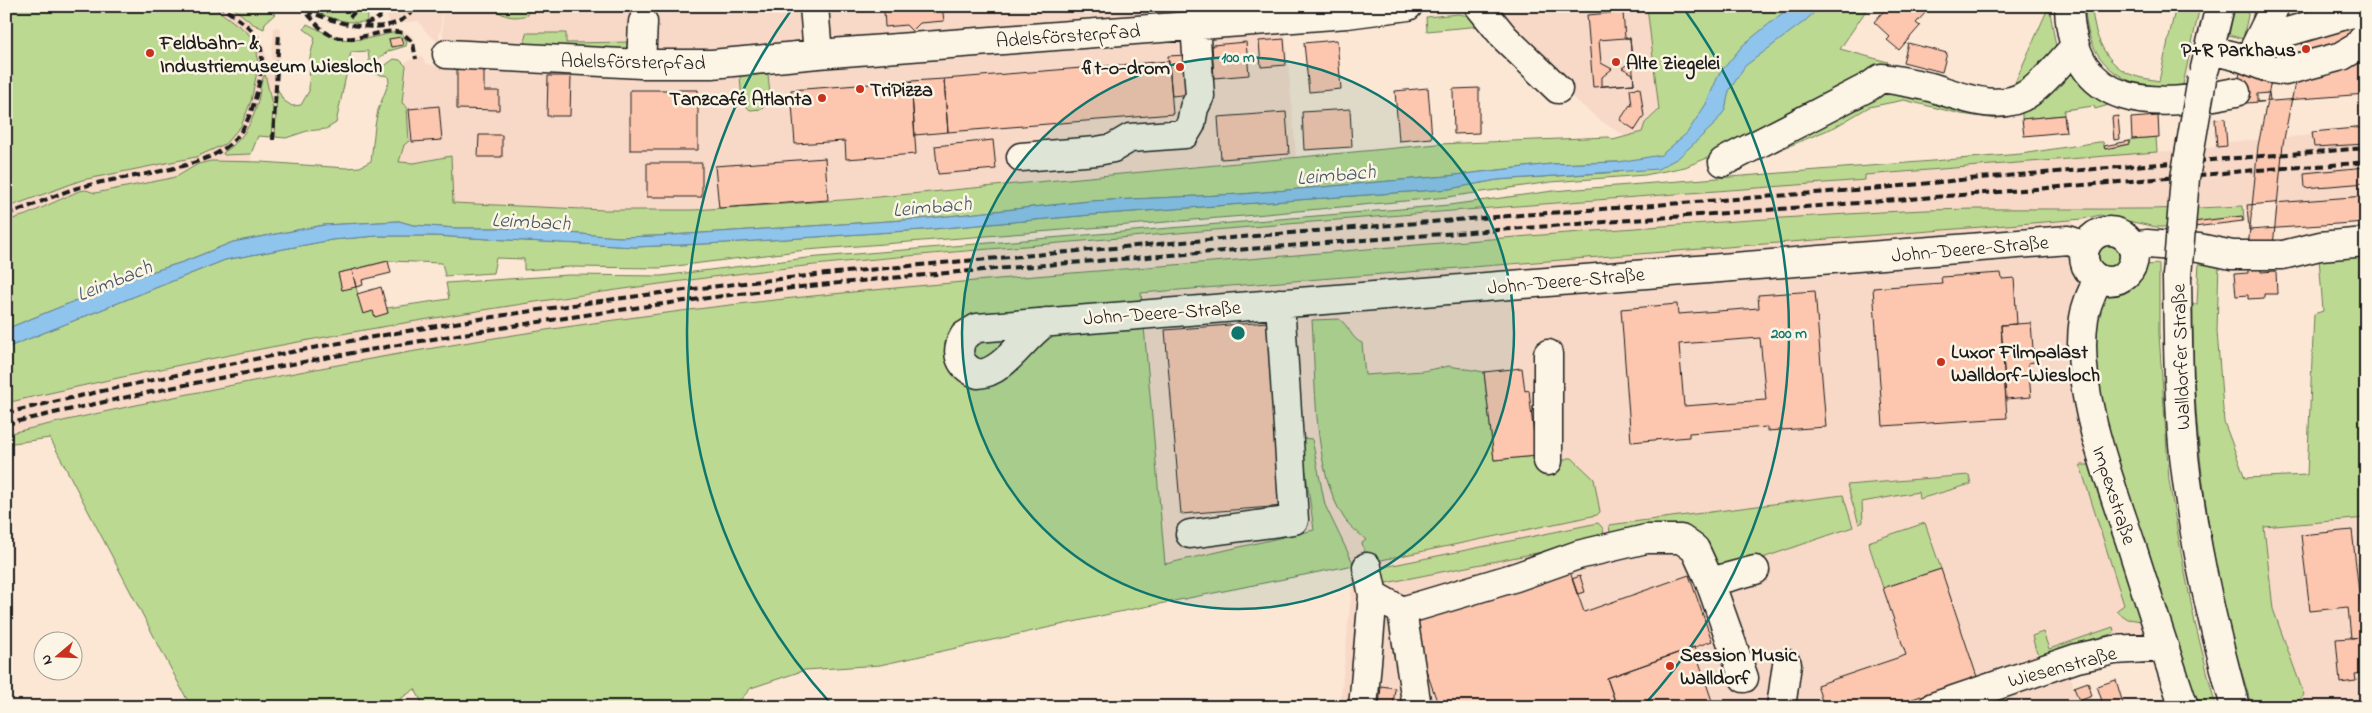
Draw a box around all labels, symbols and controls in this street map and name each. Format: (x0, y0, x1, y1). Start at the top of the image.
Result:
street label: Adelsförsterpfad (995, 18, 1142, 57)
place label: Feldbahn- & Industriemuseum Wiesloch (159, 30, 382, 82)
place label: P+R Parkhaus (2181, 37, 2296, 66)
marker: P+R Parkhaus (2300, 43, 2312, 55)
marker: Feldbahn- & Industriemuseum Wiesloch (144, 47, 156, 59)
text: 100 m (1221, 47, 1255, 69)
street label: Adelsförsterpfad (560, 48, 706, 79)
place label: Alte Ziegelei (1626, 50, 1721, 80)
place label: fit-o-drom (1081, 55, 1170, 84)
marker: Alte Ziegelei (1610, 56, 1622, 68)
marker: fit-o-drom (1174, 61, 1186, 73)
place label: TriPizza (870, 77, 933, 106)
marker: TriPizza (854, 83, 866, 95)
place label: Tanzcafé Atlanta (669, 86, 812, 115)
marker: Tanzcafé Atlanta (816, 92, 828, 104)
water label: Leimbach (1296, 158, 1378, 194)
water label: Leimbach (892, 190, 974, 226)
water label: Leimbach (491, 206, 572, 240)
street label: John-Deere-Straße (1890, 229, 2050, 272)
water label: Leimbach (73, 253, 158, 311)
street label: John-Deere-Straße (1486, 261, 1646, 304)
street label: Walldorfer Straße (2165, 283, 2200, 431)
street label: John-Deere-Straße (1083, 295, 1242, 334)
text: 200 m (1770, 323, 1807, 345)
centre of rings (1229, 324, 1247, 342)
place label: Luxor Filmpalast Walldorf-Wiesloch (1951, 339, 2100, 391)
marker: Luxor Filmpalast Walldorf-Wiesloch (1935, 356, 1947, 368)
street label: Impexstraße (2083, 443, 2142, 549)
north arrow (32, 630, 82, 680)
street label: Wiesenstraße (2005, 640, 2120, 697)
place label: Session Music Walldorf (1680, 642, 1798, 694)
text: N (36, 652, 59, 668)
marker: Session Music Walldorf (1664, 660, 1676, 672)

